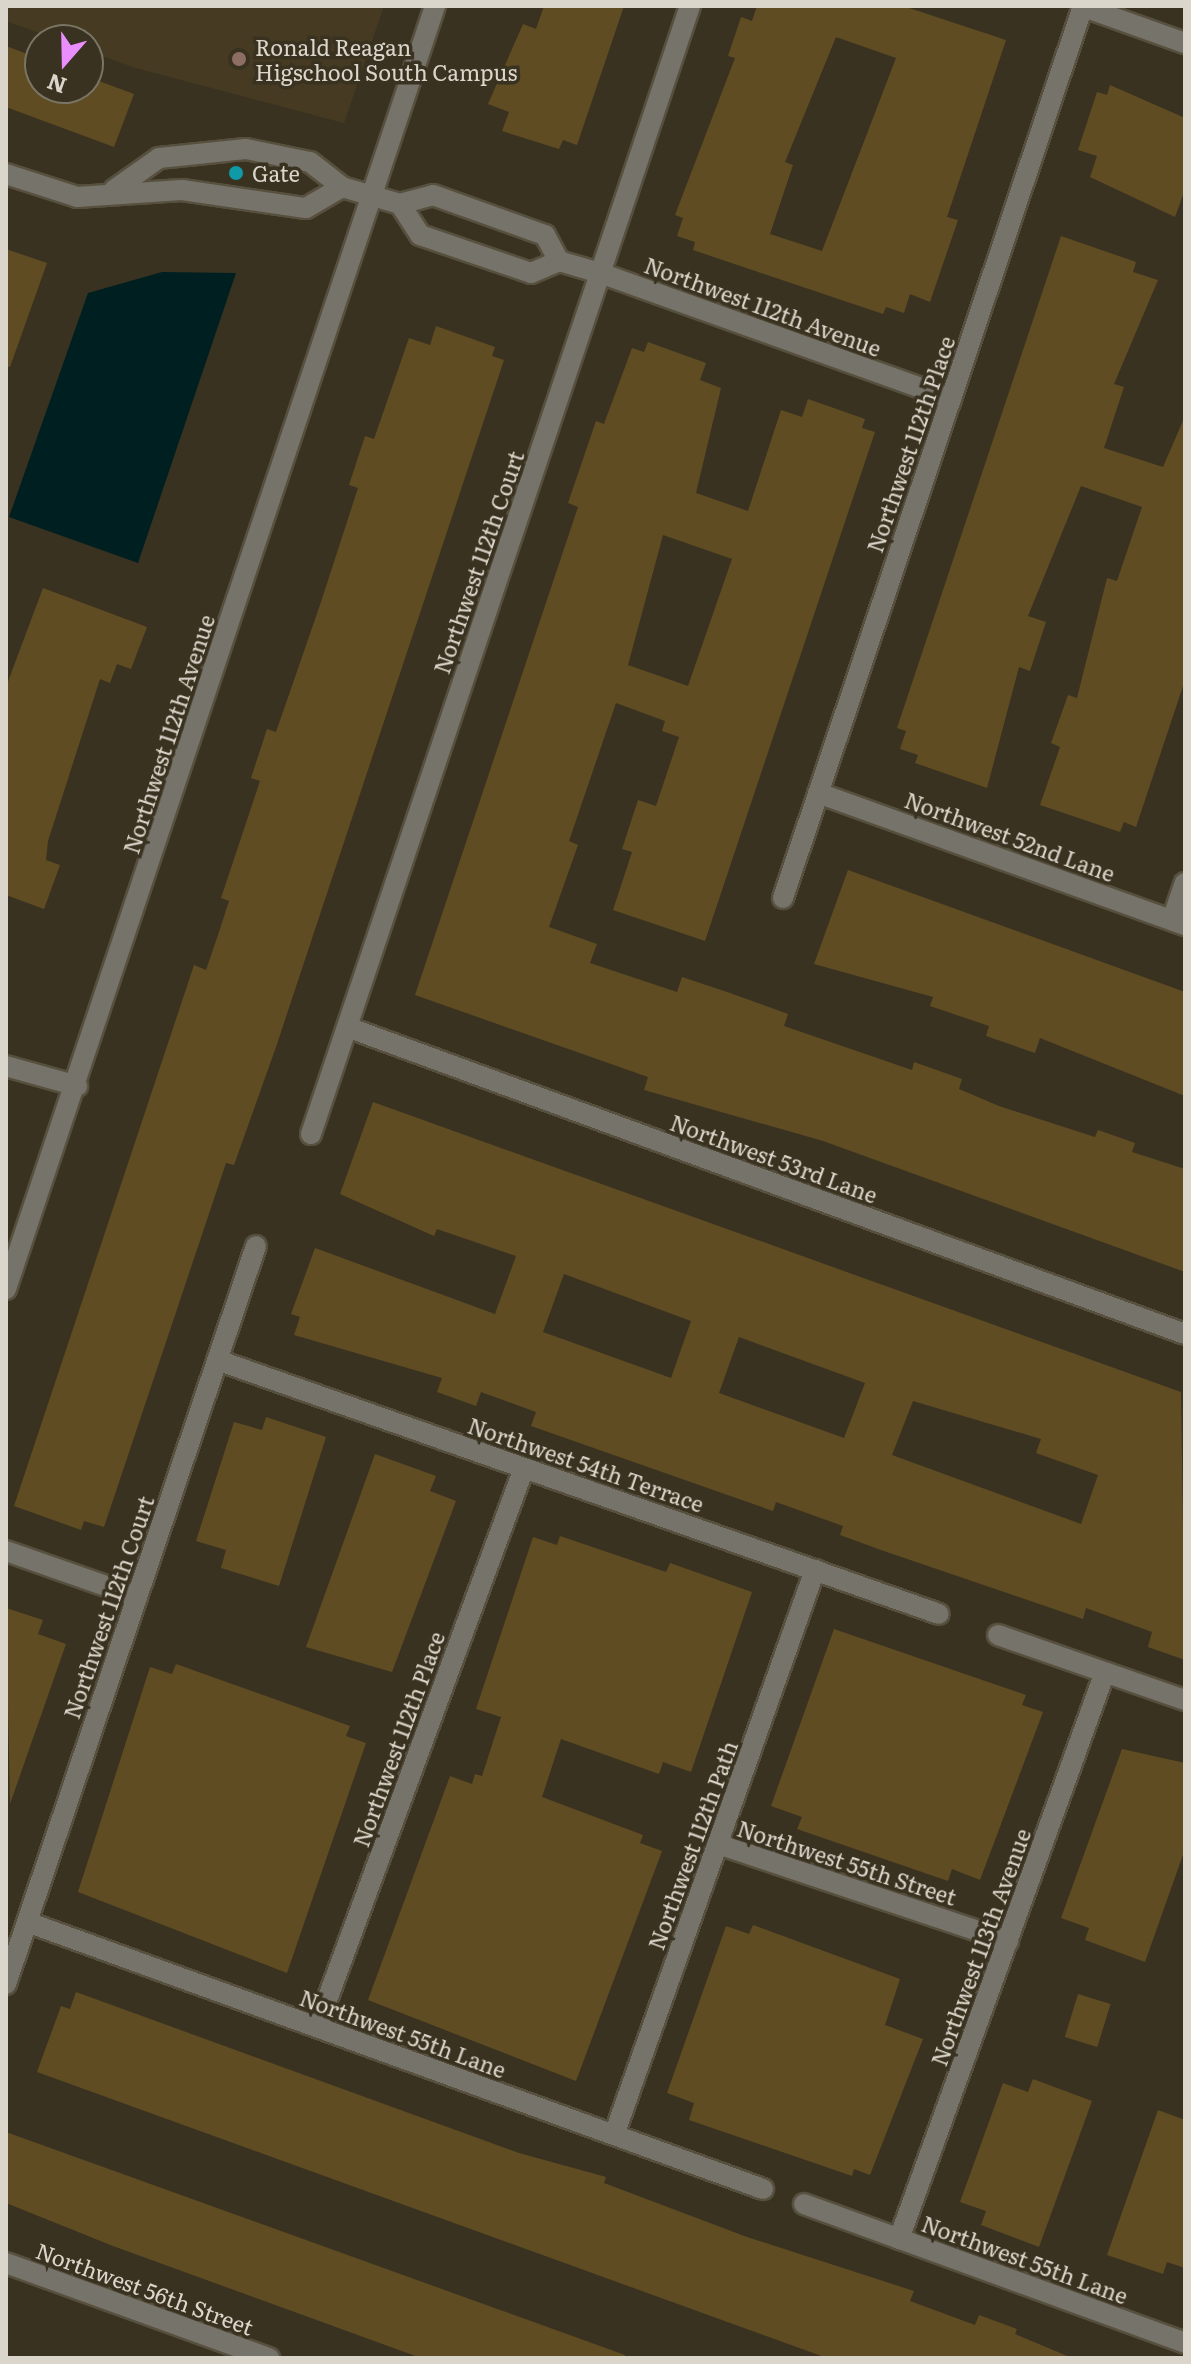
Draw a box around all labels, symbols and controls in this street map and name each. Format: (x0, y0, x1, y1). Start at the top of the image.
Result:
north arrow (24, 24, 104, 104)
place label: Ronald Reagan Higschool South Campus (255, 33, 517, 84)
marker: Ronald Reagan Higschool South Campus (230, 50, 248, 68)
text: N (42, 66, 71, 104)
place label: Gate (252, 160, 300, 186)
marker: Gate (227, 164, 245, 182)
street label: Northwest 112th Avenue (641, 251, 885, 361)
street label: Northwest 112th Place (861, 332, 959, 556)
street label: Northwest 112th Court (427, 447, 529, 677)
street label: Northwest 112th Avenue (117, 611, 219, 857)
street label: Northwest 52nd Lane (901, 786, 1119, 886)
street label: Northwest 53rd Lane (667, 1108, 881, 1208)
street label: Northwest 54th Terrace (465, 1411, 707, 1517)
street label: Northwest 112th Court (57, 1492, 159, 1722)
street label: Northwest 112th Place (347, 1628, 449, 1850)
street label: Northwest 112th Path (642, 1737, 742, 1953)
street label: Northwest 55th Street (734, 1814, 960, 1910)
street label: Northwest 113th Avenue (925, 1825, 1035, 2069)
street label: Northwest 55th Lane (296, 1983, 510, 2083)
street label: Northwest 55th Lane (918, 2209, 1132, 2309)
street label: Northwest 56th Street (33, 2236, 257, 2340)

